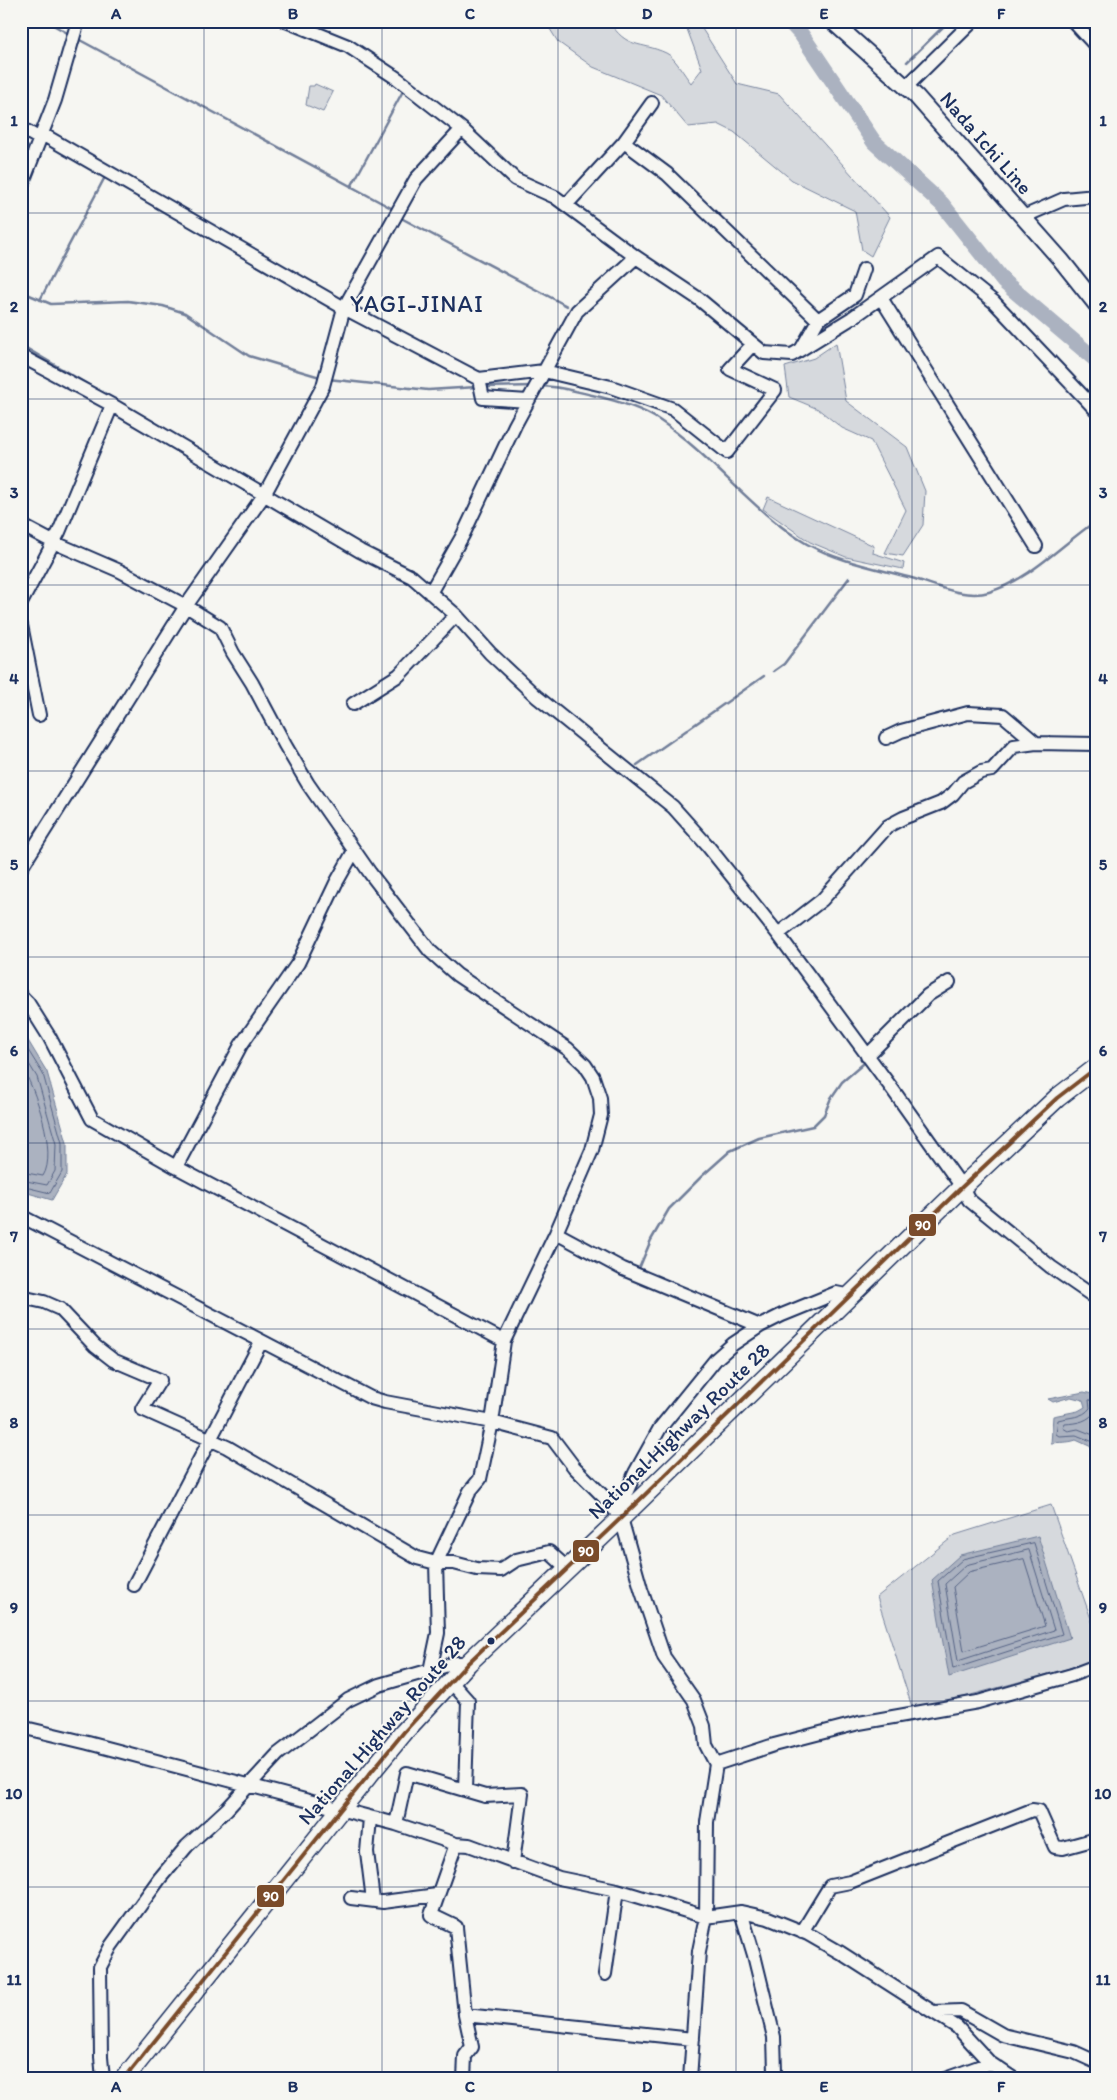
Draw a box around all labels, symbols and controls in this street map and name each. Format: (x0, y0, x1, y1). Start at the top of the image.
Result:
text: A (110, 4, 122, 23)
text: B (288, 4, 299, 23)
text: C (465, 4, 476, 23)
text: D (642, 4, 653, 23)
text: E (820, 4, 829, 23)
text: F (997, 4, 1006, 23)
street label: Nada Ichi Line (935, 86, 1038, 199)
text: 1 (10, 111, 18, 130)
text: 1 (1099, 111, 1107, 130)
district label: YAGI-JINAI (350, 289, 484, 318)
text: 2 (10, 297, 19, 316)
text: 2 (1099, 297, 1108, 316)
text: 3 (10, 483, 19, 502)
text: 3 (1099, 483, 1108, 502)
text: 4 (9, 669, 19, 688)
text: 4 (1098, 669, 1108, 688)
text: 5 (10, 855, 19, 874)
text: 5 (1099, 855, 1108, 874)
text: 6 (10, 1041, 19, 1060)
text: 6 (1099, 1041, 1108, 1060)
line badge: 90 (908, 1213, 937, 1237)
text: 90 (915, 1217, 931, 1234)
text: 7 (9, 1227, 18, 1246)
text: 7 (1098, 1227, 1107, 1246)
street label: National Highway Route 28 (583, 1337, 775, 1524)
text: 8 (10, 1413, 19, 1432)
text: 8 (1099, 1413, 1108, 1432)
line badge: 90 (572, 1539, 600, 1563)
text: 90 (578, 1543, 594, 1560)
text: 9 (10, 1598, 18, 1617)
text: 9 (1099, 1598, 1107, 1617)
street label: National Highway Route 28 (292, 1630, 471, 1830)
unlabelled marker (486, 1636, 496, 1646)
text: 10 (5, 1784, 23, 1803)
text: 10 (1094, 1784, 1112, 1803)
line badge: 90 (256, 1884, 285, 1908)
text: 90 (263, 1888, 279, 1905)
text: 11 (7, 1970, 22, 1989)
text: 11 (1096, 1970, 1111, 1989)
text: A (110, 2077, 122, 2096)
text: B (288, 2077, 299, 2096)
text: C (465, 2077, 476, 2096)
text: D (642, 2077, 653, 2096)
text: E (820, 2077, 829, 2096)
text: F (997, 2077, 1006, 2096)

